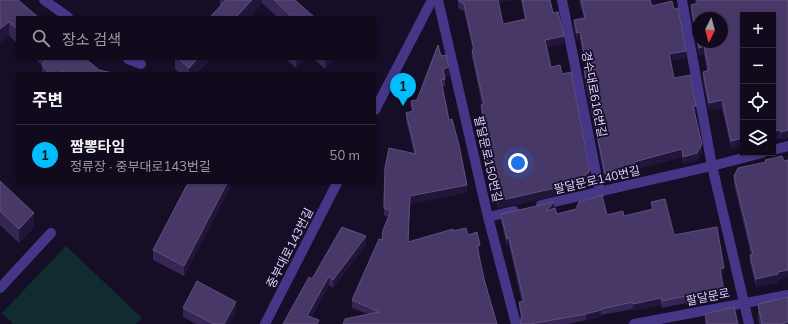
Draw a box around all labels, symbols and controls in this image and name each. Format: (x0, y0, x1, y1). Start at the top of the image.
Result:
north arrow (692, 12, 728, 48)
map controls (740, 12, 776, 156)
button: + (740, 12, 776, 48)
search box (16, 16, 376, 60)
icon: search (30, 27, 52, 49)
text: 장소 검색 (62, 30, 121, 49)
button: − (740, 48, 776, 84)
street label: 경수대로616번길 (579, 49, 610, 138)
pin: 1 (390, 73, 416, 106)
button: locate (740, 84, 776, 120)
text: 주변 (32, 89, 63, 110)
street label: 팔달문로150번길 (471, 114, 506, 203)
button: layers (740, 120, 776, 156)
text: 짬뽕타임 (70, 137, 125, 156)
text: 1 (41, 147, 49, 163)
text: 50 m (330, 147, 360, 163)
your location (508, 153, 528, 173)
text: 정류장 · 중부대로143번길 (70, 158, 211, 174)
street label: 팔달문로140번길 (552, 162, 641, 197)
street label: 중부대로143번길 (263, 205, 316, 290)
street label: 팔달문로 (685, 285, 731, 308)

